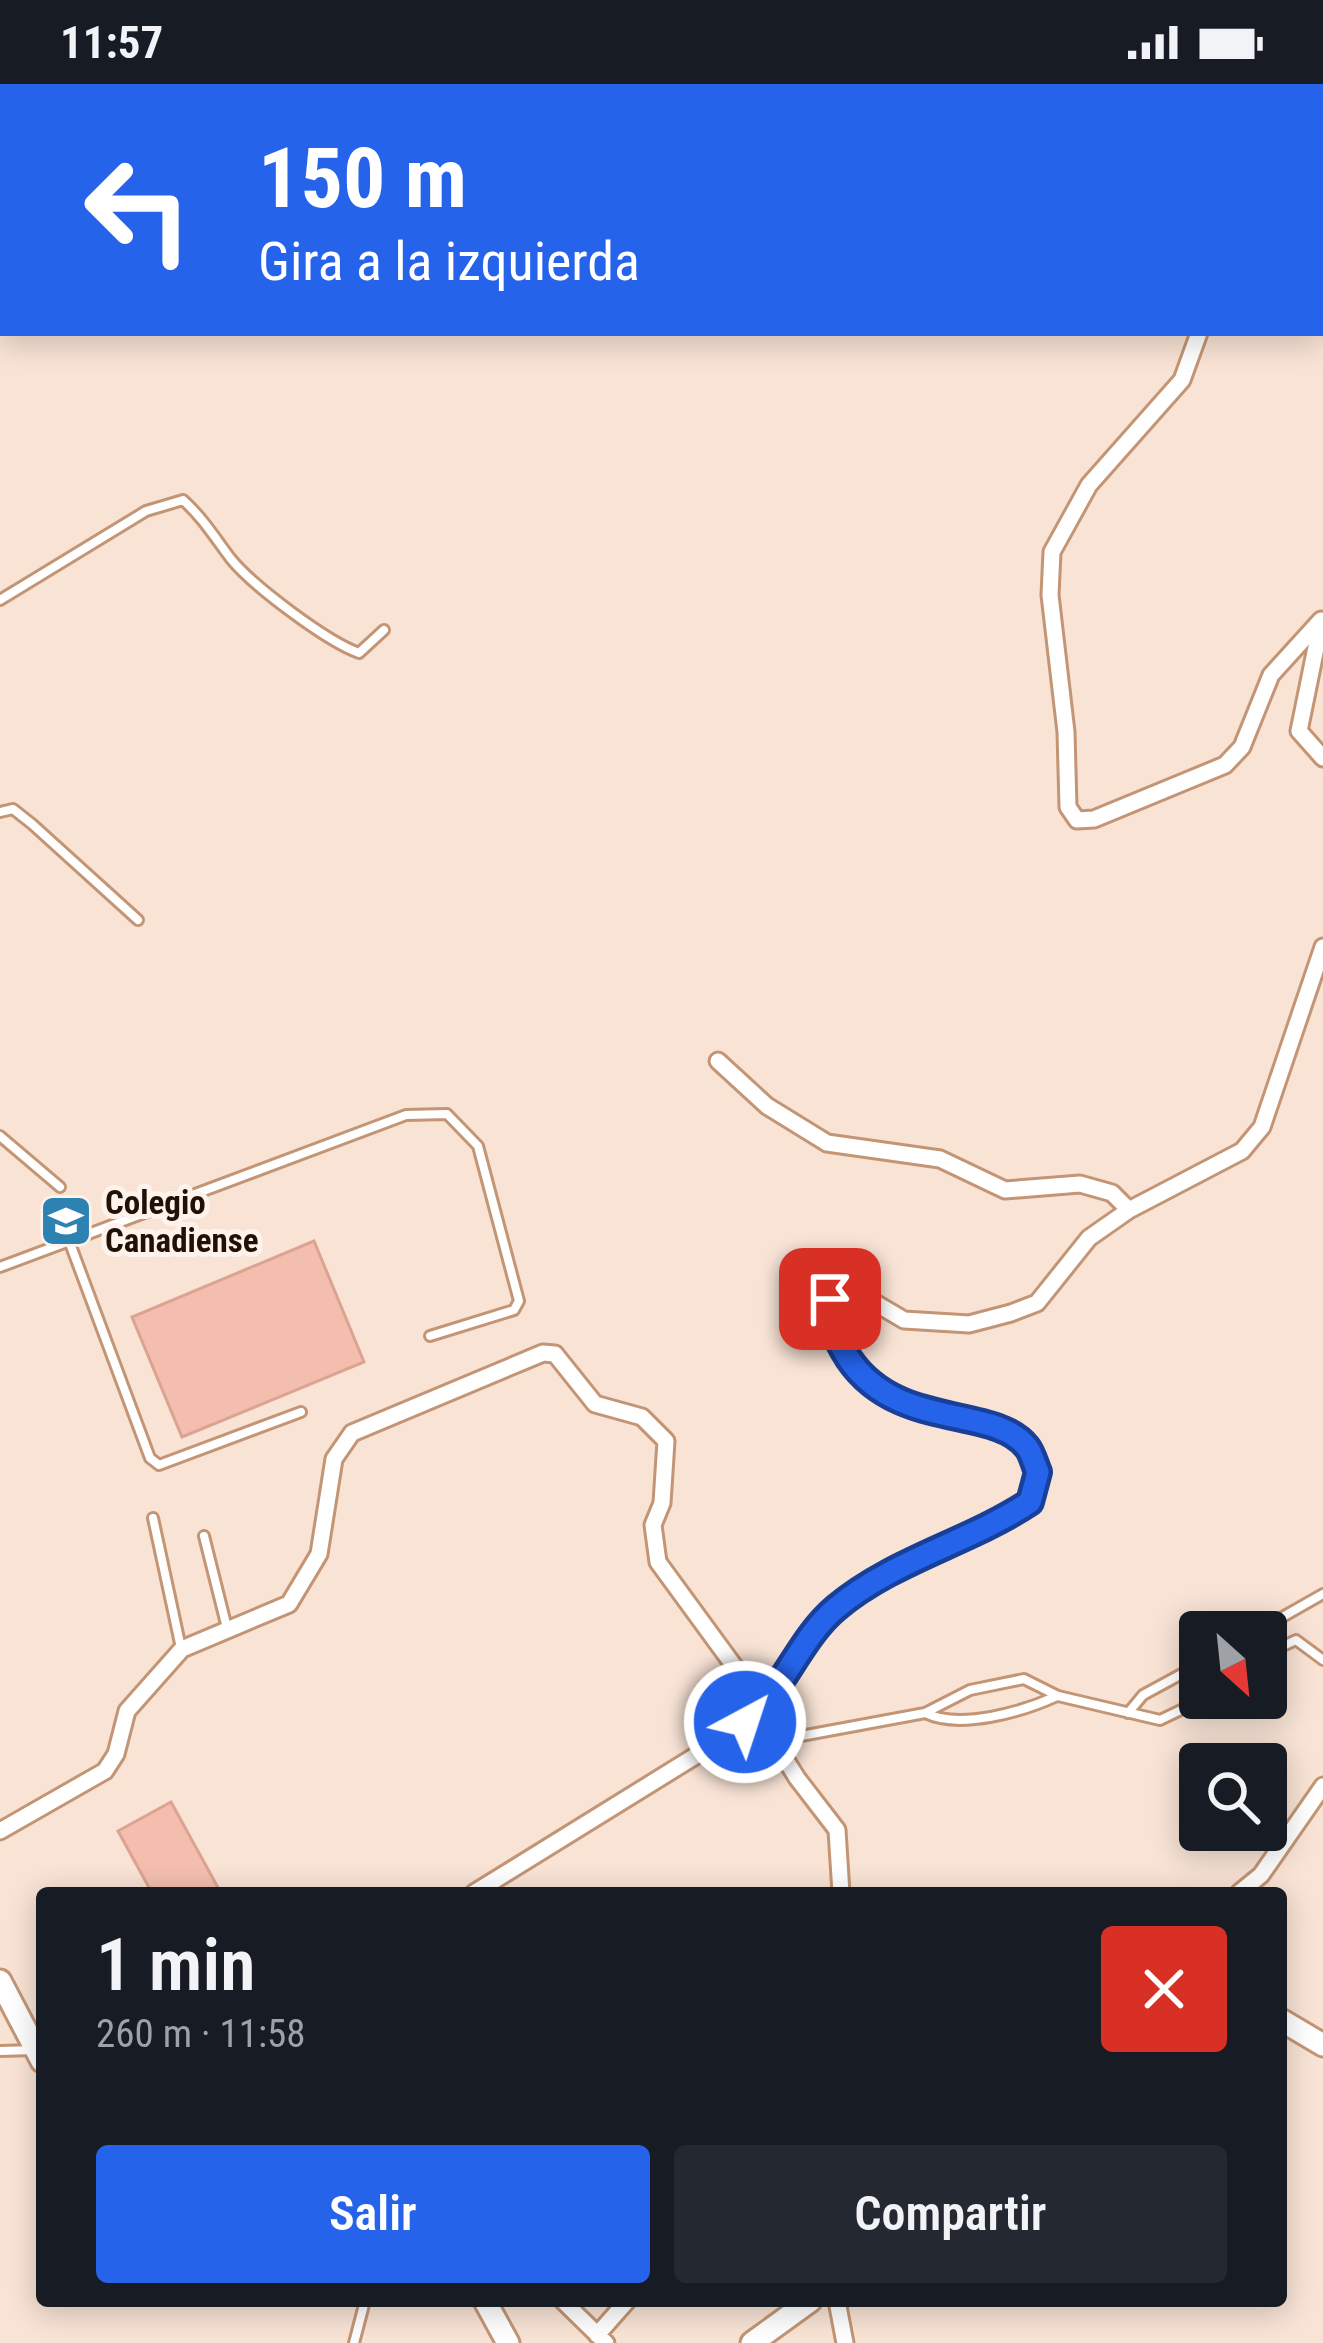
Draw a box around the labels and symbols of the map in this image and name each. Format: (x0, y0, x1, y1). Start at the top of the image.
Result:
place label: Colegio Canadiense (105, 1183, 259, 1260)
school or university icon: Colegio Canadiense (38, 1193, 94, 1249)
pin (779, 1248, 881, 1350)
north arrow (1179, 1611, 1287, 1719)
position arrow (682, 1659, 808, 1785)

